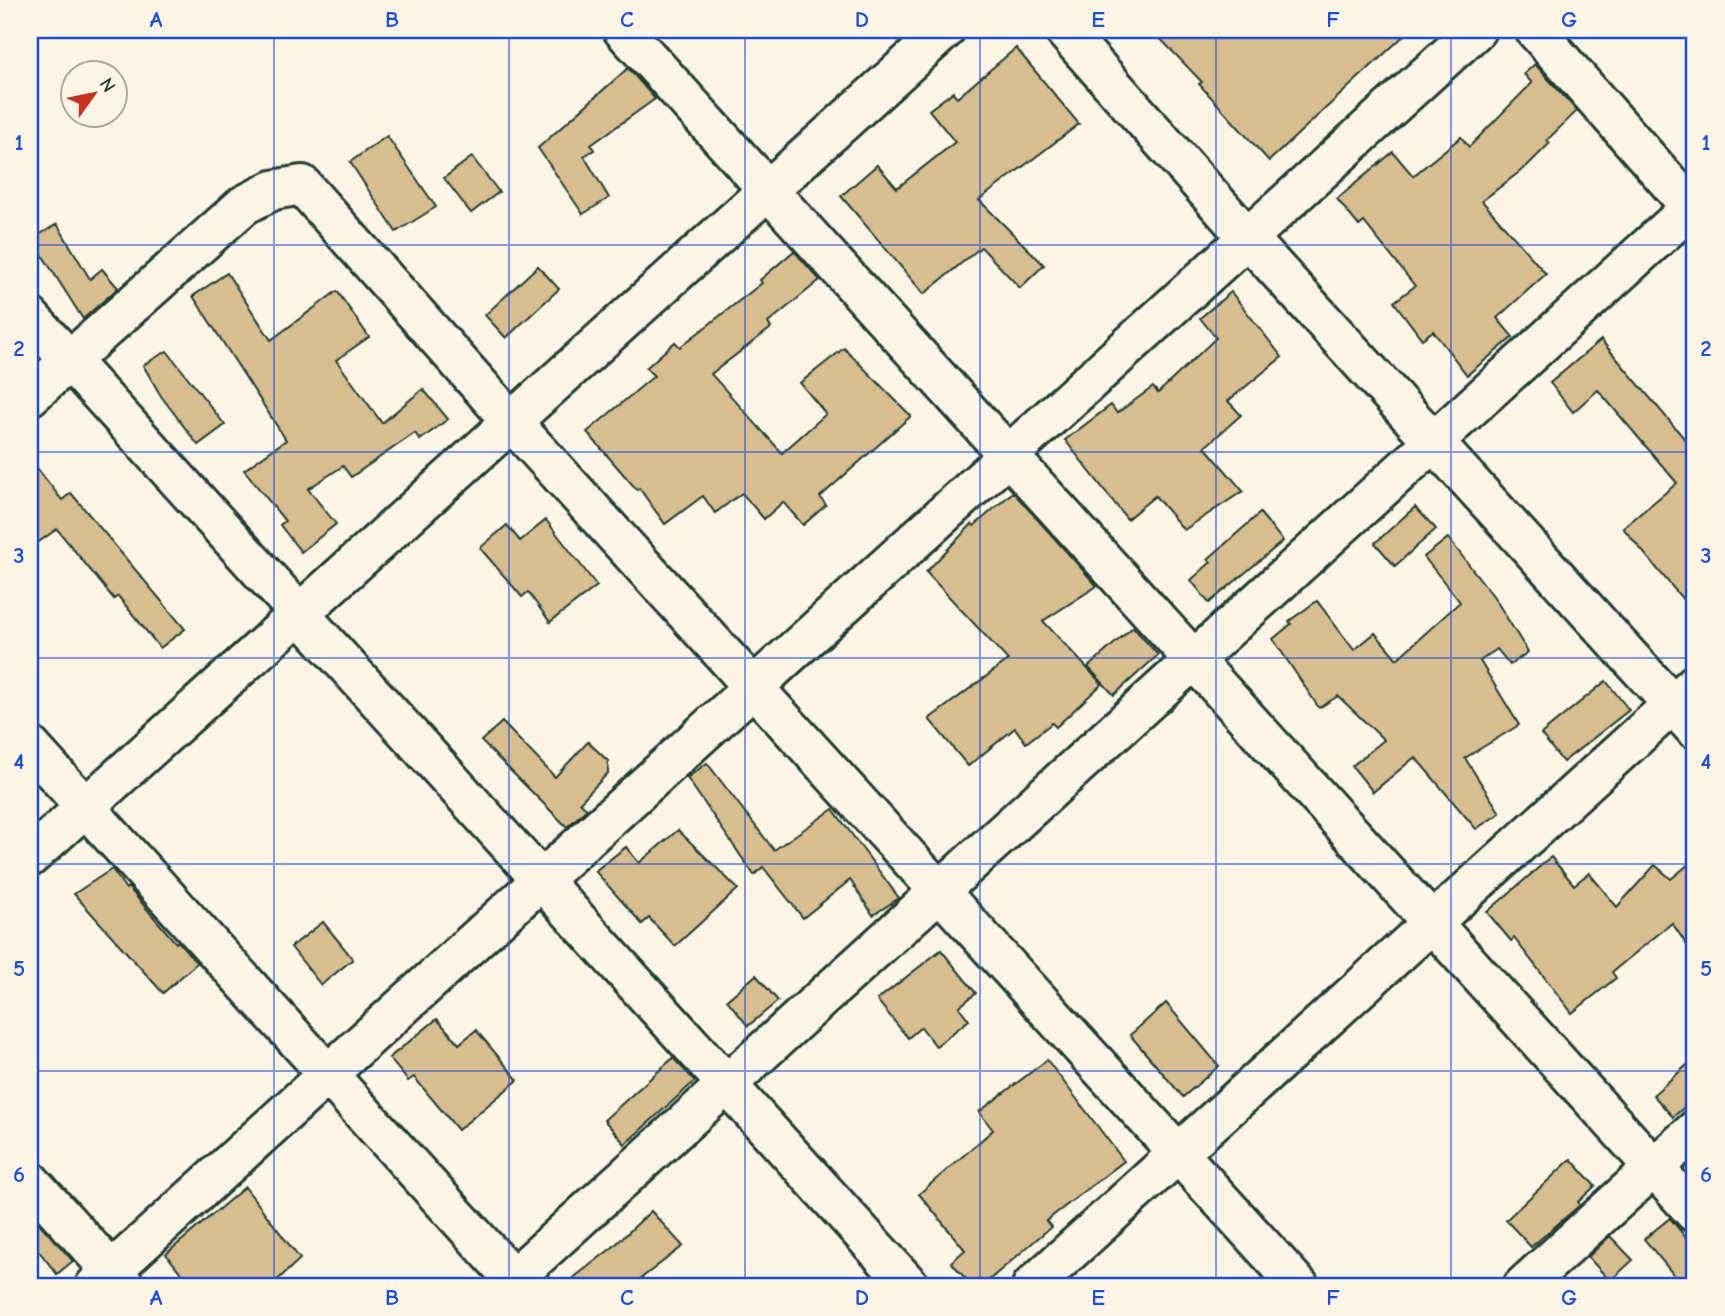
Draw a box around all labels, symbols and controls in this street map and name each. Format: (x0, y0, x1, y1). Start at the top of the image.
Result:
text: A (150, 6, 163, 33)
text: B (385, 6, 399, 33)
text: C (620, 6, 634, 33)
text: D (855, 6, 869, 33)
text: E (1091, 6, 1105, 33)
text: F (1326, 6, 1340, 33)
text: G (1561, 6, 1577, 33)
north arrow (60, 60, 130, 130)
text: N (95, 74, 120, 96)
text: 1 (14, 129, 24, 156)
text: 1 (1701, 129, 1711, 156)
text: 2 (13, 335, 25, 362)
text: 2 (1700, 335, 1712, 362)
text: 3 (13, 542, 25, 569)
text: 3 (1700, 542, 1712, 569)
text: 4 (14, 748, 25, 775)
text: 4 (1701, 748, 1712, 775)
text: 5 (13, 955, 25, 982)
text: 5 (1700, 955, 1712, 982)
text: 6 (13, 1161, 25, 1188)
text: 6 (1700, 1161, 1712, 1188)
text: A (150, 1284, 163, 1311)
text: B (385, 1284, 399, 1311)
text: C (620, 1284, 634, 1311)
text: D (855, 1284, 869, 1311)
text: E (1091, 1284, 1105, 1311)
text: F (1326, 1284, 1340, 1311)
text: G (1561, 1284, 1577, 1311)

